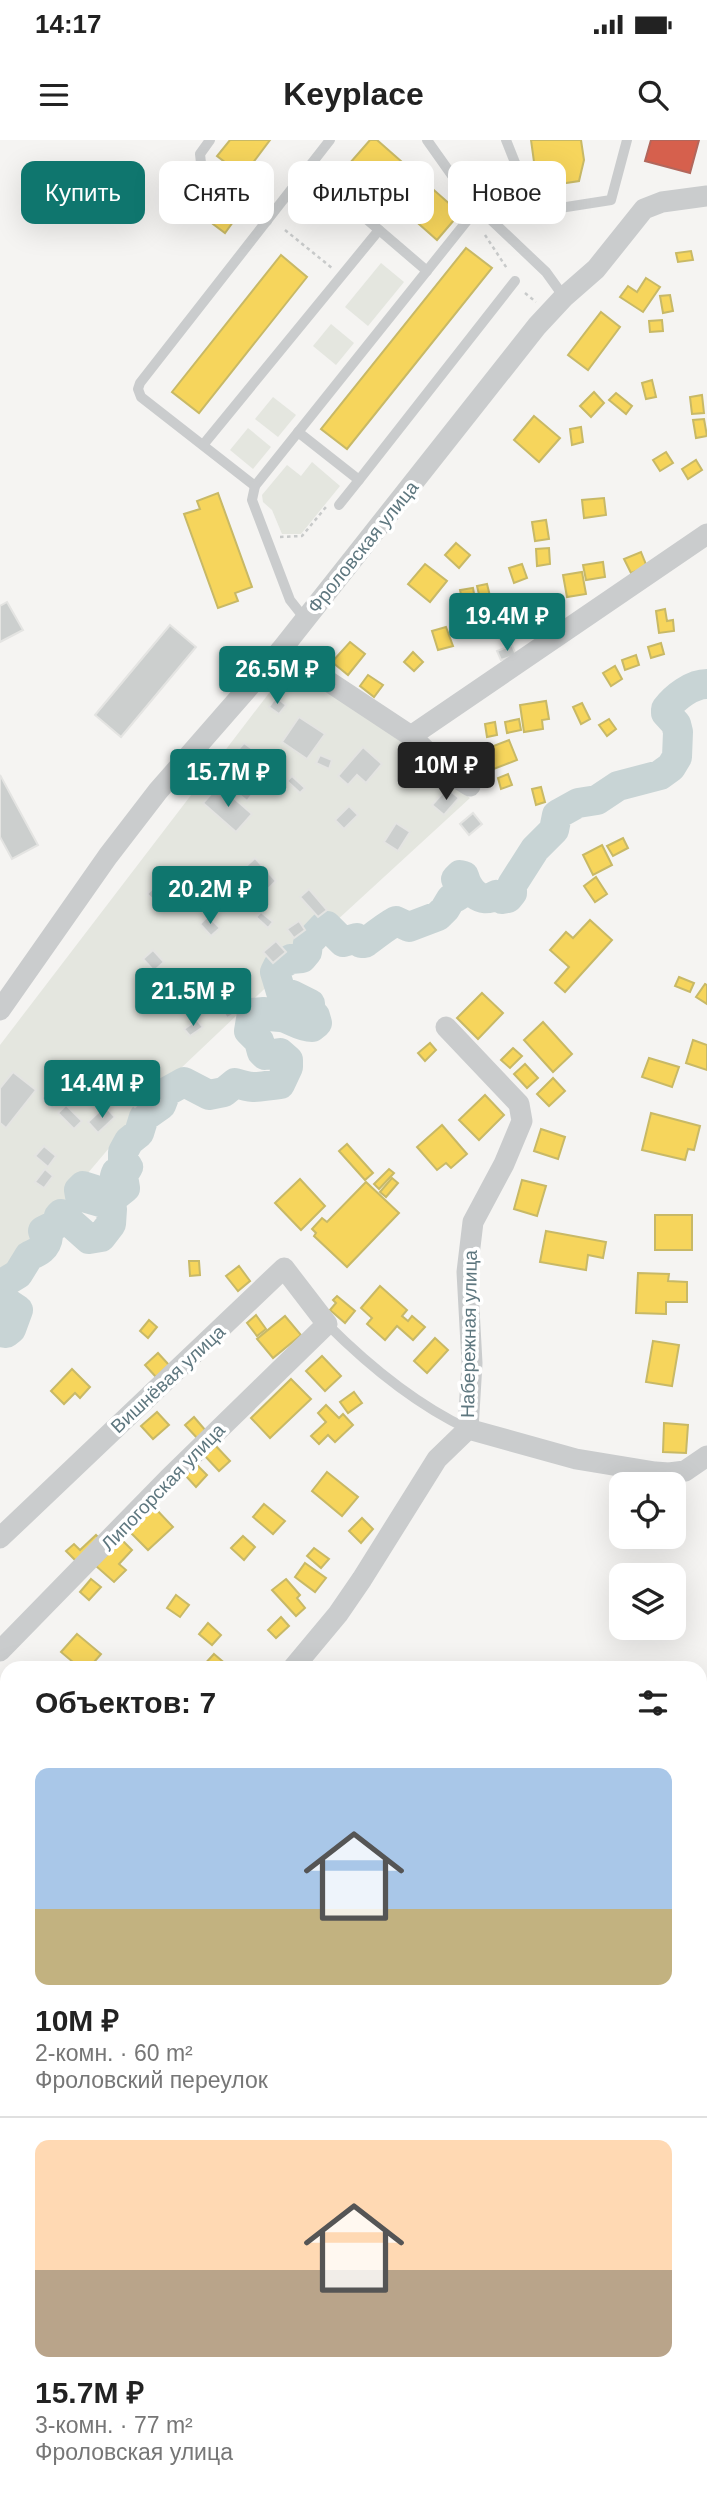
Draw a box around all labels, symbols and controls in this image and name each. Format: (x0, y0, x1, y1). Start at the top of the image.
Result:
text: 14:17 (35, 9, 102, 39)
icon: menu (35, 76, 73, 114)
text: Keyplace (283, 76, 424, 112)
icon: search (634, 76, 672, 114)
chip: Купить (21, 161, 145, 224)
chip: Снять (159, 161, 274, 224)
chip: Фильтры (288, 161, 434, 224)
chip: Новое (448, 161, 566, 224)
street label: Фроловская улица (303, 477, 423, 617)
pin: 19.4M ₽ (442, 594, 572, 653)
text: 19.4M ₽ (465, 603, 549, 629)
pin: 26.5M ₽ (212, 646, 342, 706)
text: 26.5M ₽ (235, 656, 319, 682)
pin: 10M ₽ (397, 742, 495, 802)
pin: 15.7M ₽ (163, 750, 293, 809)
text: 10M ₽ (414, 752, 478, 778)
text: 15.7M ₽ (186, 759, 270, 785)
pin: 20.2M ₽ (145, 866, 275, 926)
text: 20.2M ₽ (168, 876, 252, 902)
pin: 21.5M ₽ (128, 968, 258, 1028)
text: 21.5M ₽ (151, 978, 235, 1004)
pin: 14.4M ₽ (37, 1060, 167, 1120)
text: 14.4M ₽ (60, 1070, 144, 1096)
street label: Набережная улица (457, 1249, 481, 1418)
street label: Вишнёвая улица (107, 1321, 230, 1437)
street label: Липогорская улица (97, 1419, 229, 1555)
map controls (609, 1472, 686, 1640)
button: locate (609, 1472, 686, 1549)
button: layers (609, 1563, 686, 1640)
icon: filters (634, 1684, 672, 1722)
text: Объектов: 7 (35, 1686, 216, 1719)
icon: home (291, 1813, 417, 1939)
text: 10M ₽ (35, 2004, 119, 2037)
text: 2-комн. · 60 m² (35, 2040, 193, 2066)
text: Фроловский переулок (35, 2067, 268, 2093)
icon: home (291, 2185, 417, 2311)
text: 15.7M ₽ (35, 2376, 144, 2409)
text: 3-комн. · 77 m² (35, 2412, 193, 2438)
text: Фроловская улица (35, 2439, 233, 2465)

